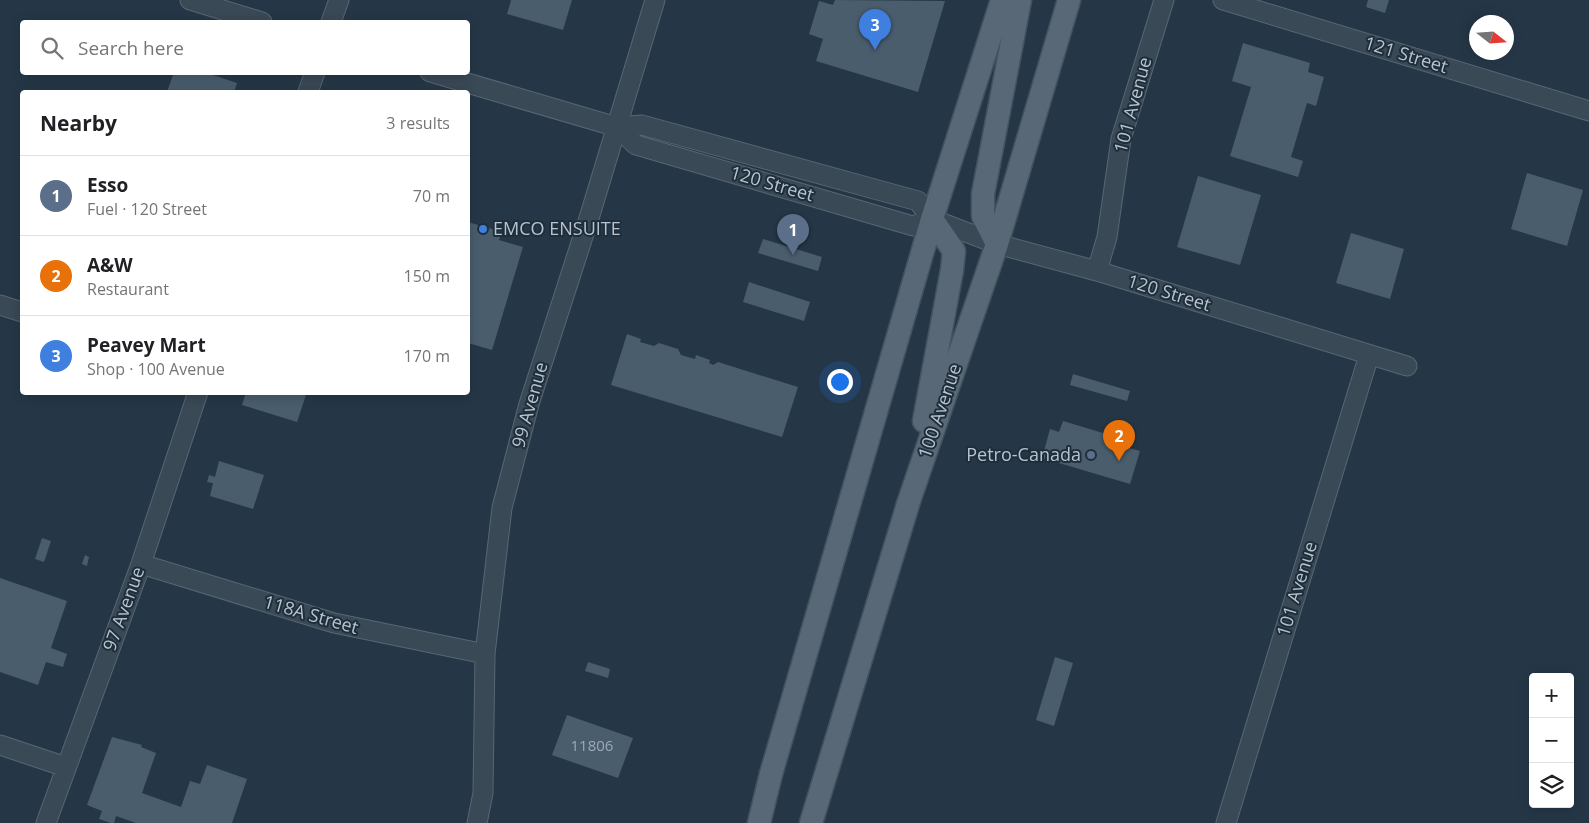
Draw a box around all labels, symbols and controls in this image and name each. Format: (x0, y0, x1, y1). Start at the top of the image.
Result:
pin: 3 (859, 9, 891, 50)
north arrow (1469, 15, 1514, 60)
search box (20, 20, 470, 75)
street label: 121 Street (1362, 30, 1451, 78)
icon: search (38, 34, 66, 62)
text: Search here (78, 35, 184, 61)
street label: 101 Avenue (1108, 54, 1156, 155)
text: Nearby (40, 109, 117, 137)
text: 3 results (386, 112, 450, 134)
street label: 120 Street (728, 160, 817, 206)
text: Esso (87, 172, 128, 198)
text: 1 (51, 185, 61, 207)
text: 70 m (413, 185, 450, 207)
text: Fuel · 120 Street (87, 198, 207, 220)
pin: 1 (777, 214, 809, 255)
place label: EMCO ENSUITE (493, 216, 621, 240)
marker: EMCO ENSUITE (477, 223, 489, 235)
text: A&W (87, 252, 133, 278)
text: 2 (51, 265, 61, 287)
text: 150 m (404, 265, 450, 287)
street label: 120 Street (1125, 268, 1214, 316)
text: Restaurant (87, 278, 169, 300)
text: Peavey Mart (87, 332, 206, 358)
text: 3 (51, 345, 61, 367)
text: 170 m (404, 345, 450, 367)
text: Shop · 100 Avenue (87, 358, 225, 380)
street label: 99 Avenue (505, 359, 553, 450)
street label: 100 Avenue (912, 360, 966, 461)
your location (827, 369, 853, 395)
pin: 2 (1103, 420, 1135, 461)
place label: Petro-Canada (966, 442, 1081, 466)
marker: Petro-Canada (1085, 449, 1097, 461)
street label: 101 Avenue (1270, 538, 1322, 639)
street label: 97 Avenue (97, 563, 149, 654)
street label: 118A Street (261, 589, 361, 639)
map controls (1529, 673, 1574, 808)
button: + (1529, 673, 1574, 718)
button: − (1529, 718, 1574, 763)
house number: 11806 (571, 735, 613, 755)
button: layers (1529, 763, 1574, 808)

